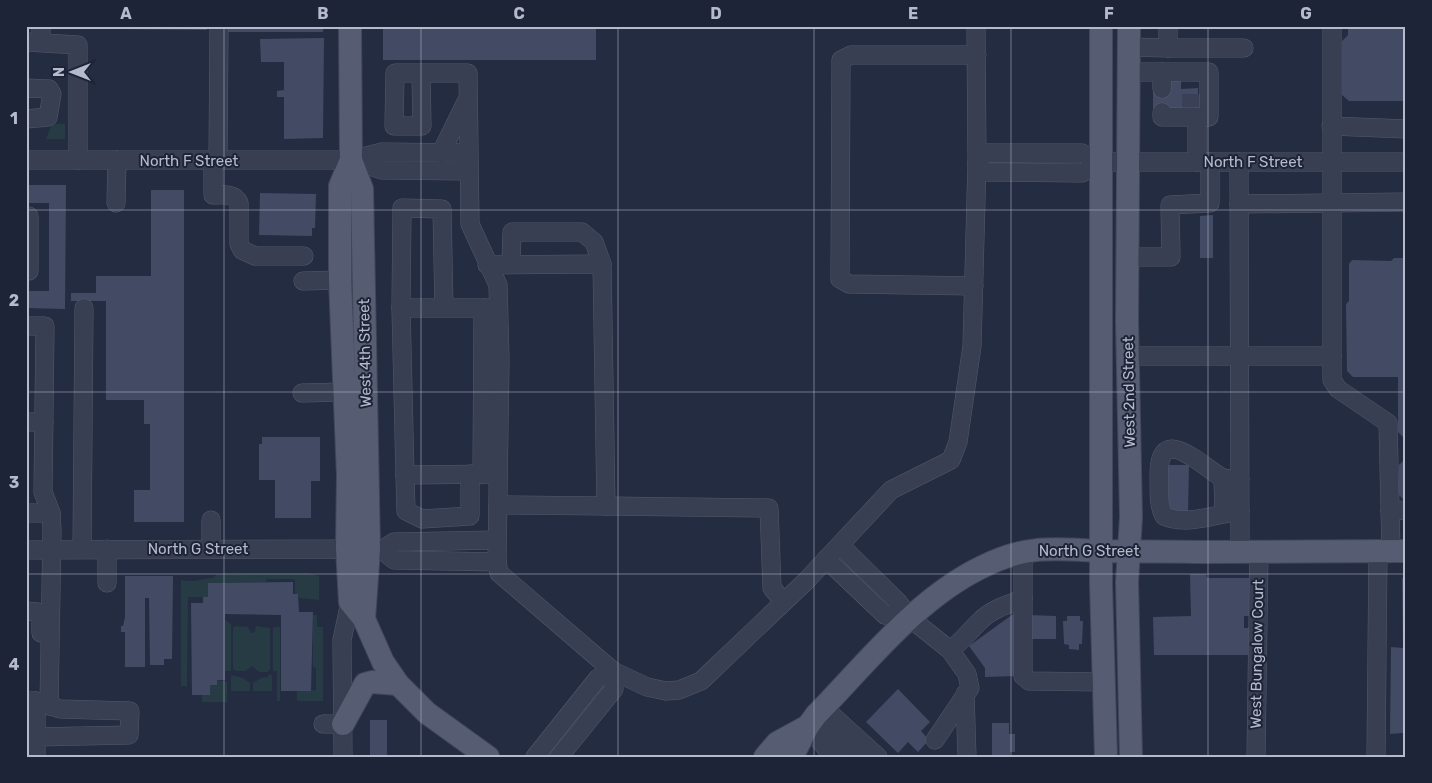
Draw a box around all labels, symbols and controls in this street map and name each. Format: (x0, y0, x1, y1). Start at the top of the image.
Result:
text: A (120, 4, 132, 23)
text: B (317, 4, 329, 23)
text: C (513, 4, 525, 23)
text: D (710, 4, 722, 23)
text: E (908, 4, 918, 23)
text: F (1104, 4, 1114, 23)
text: G (1300, 4, 1312, 23)
north arrow (48, 48, 98, 98)
text: N (51, 67, 68, 77)
text: 1 (10, 109, 18, 128)
street label: North F Street (140, 152, 239, 170)
street label: North F Street (1204, 153, 1303, 171)
text: 2 (9, 291, 19, 310)
street label: West 4th Street (355, 298, 375, 407)
street label: West 2nd Street (1119, 336, 1139, 448)
text: 3 (9, 473, 19, 492)
street label: North G Street (148, 540, 248, 558)
street label: North G Street (1039, 542, 1139, 560)
street label: West Bungalow Court (1247, 579, 1267, 729)
text: 4 (9, 655, 20, 674)

